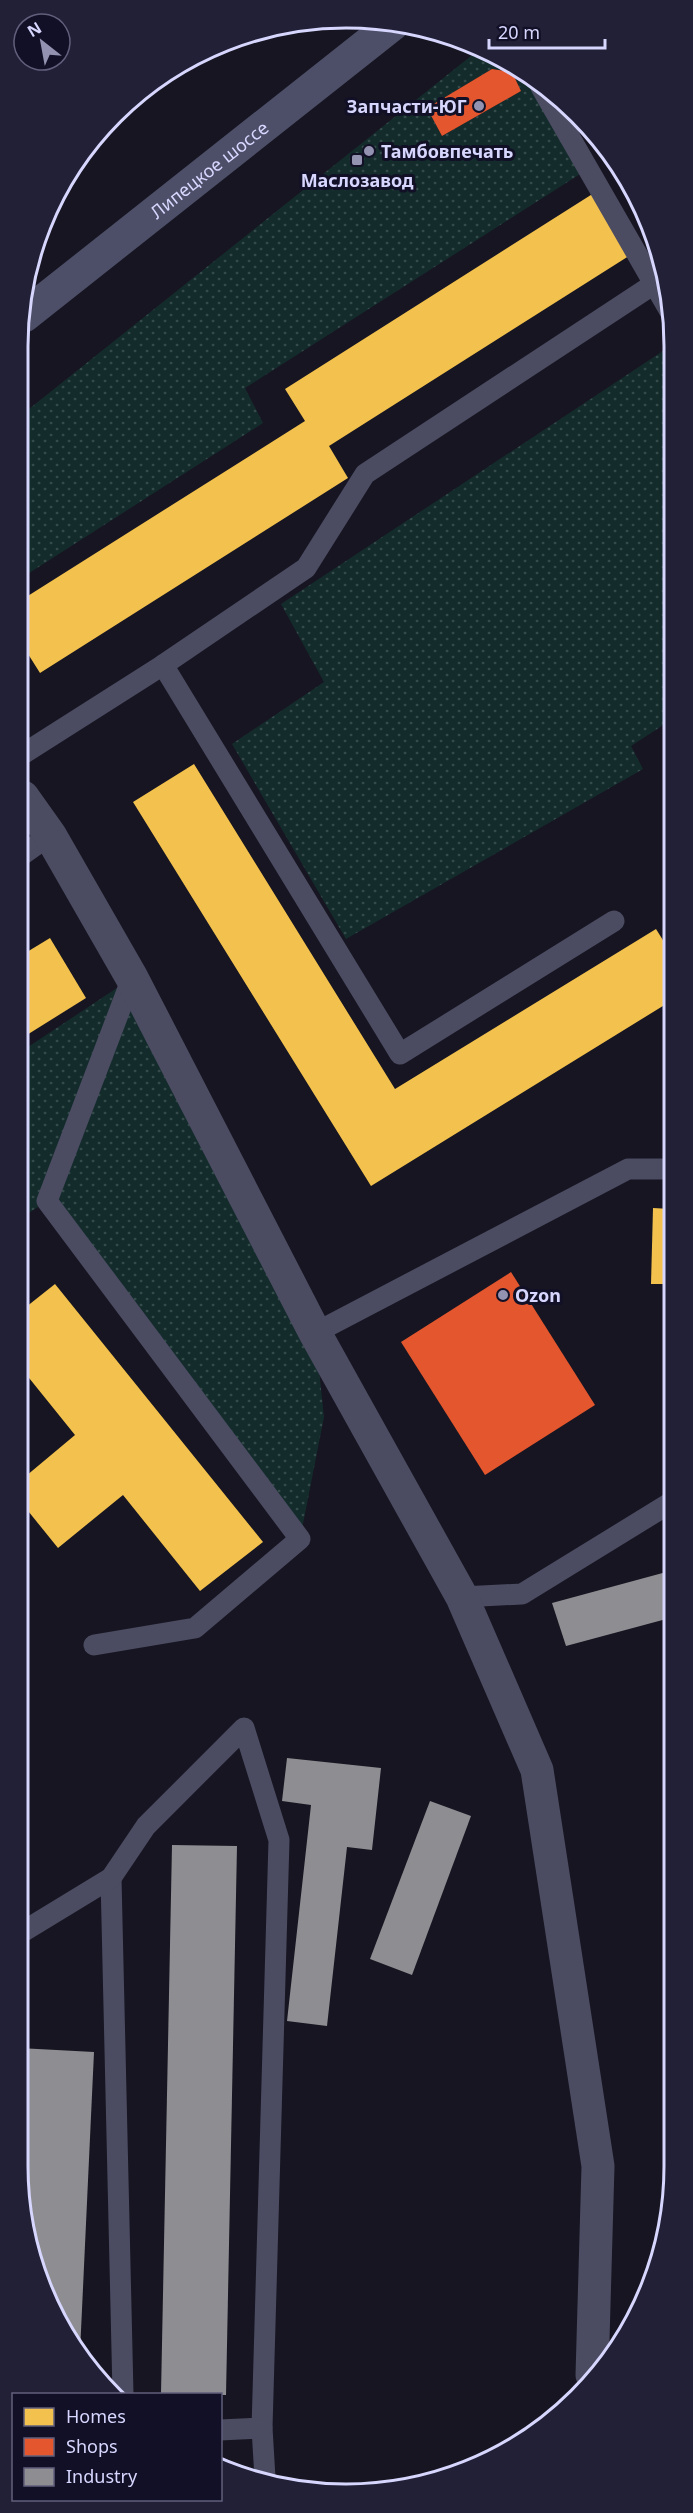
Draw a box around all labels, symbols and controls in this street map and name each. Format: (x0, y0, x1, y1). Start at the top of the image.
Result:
north arrow (12, 12, 72, 72)
scale bar (489, 12, 604, 50)
text: N (23, 16, 46, 42)
text: 20 m (498, 20, 540, 44)
place label: Запчасти-ЮГ (347, 94, 467, 118)
marker: Запчасти-ЮГ (472, 99, 486, 113)
street label: Липецкое шоссе (145, 115, 273, 224)
place label: Тамбовпечать (381, 139, 513, 163)
marker: Тамбовпечать (362, 144, 376, 158)
marker: Маслозавод (350, 153, 364, 167)
place label: Маслозавод (301, 168, 414, 192)
place label: Ozon (515, 1283, 561, 1307)
marker: Ozon (496, 1288, 510, 1302)
legend (12, 2393, 222, 2501)
text: Homes (66, 2404, 126, 2428)
text: Shops (66, 2434, 118, 2458)
text: Industry (66, 2464, 138, 2488)

